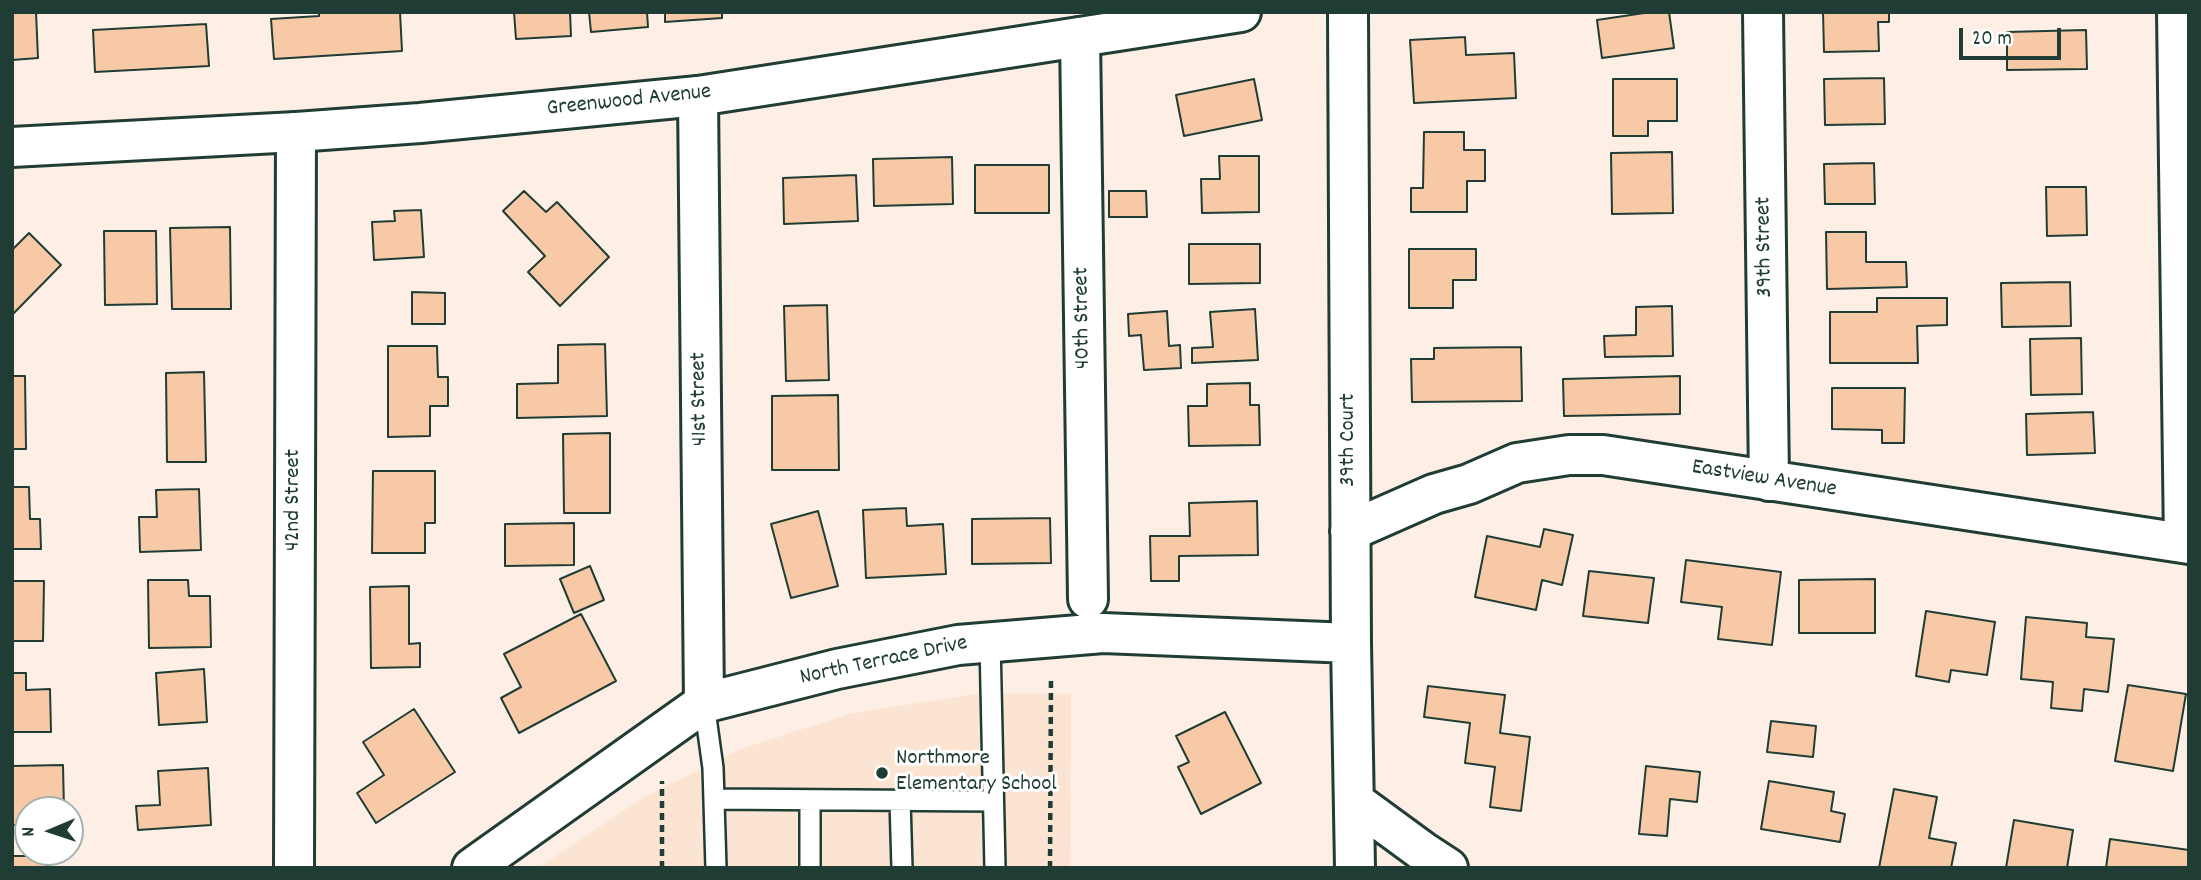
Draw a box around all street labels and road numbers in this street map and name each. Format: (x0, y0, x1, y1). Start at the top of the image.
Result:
street label: Greenwood Avenue (545, 80, 713, 124)
street label: 39th Street (1751, 196, 1781, 298)
street label: 40th Street (1069, 267, 1099, 369)
street label: 41st Street (686, 352, 716, 446)
street label: 39th Court (1336, 393, 1364, 487)
street label: 42nd Street (281, 449, 309, 551)
street label: Eastview Avenue (1690, 455, 1838, 505)
street label: North Terrace Drive (798, 631, 970, 693)

